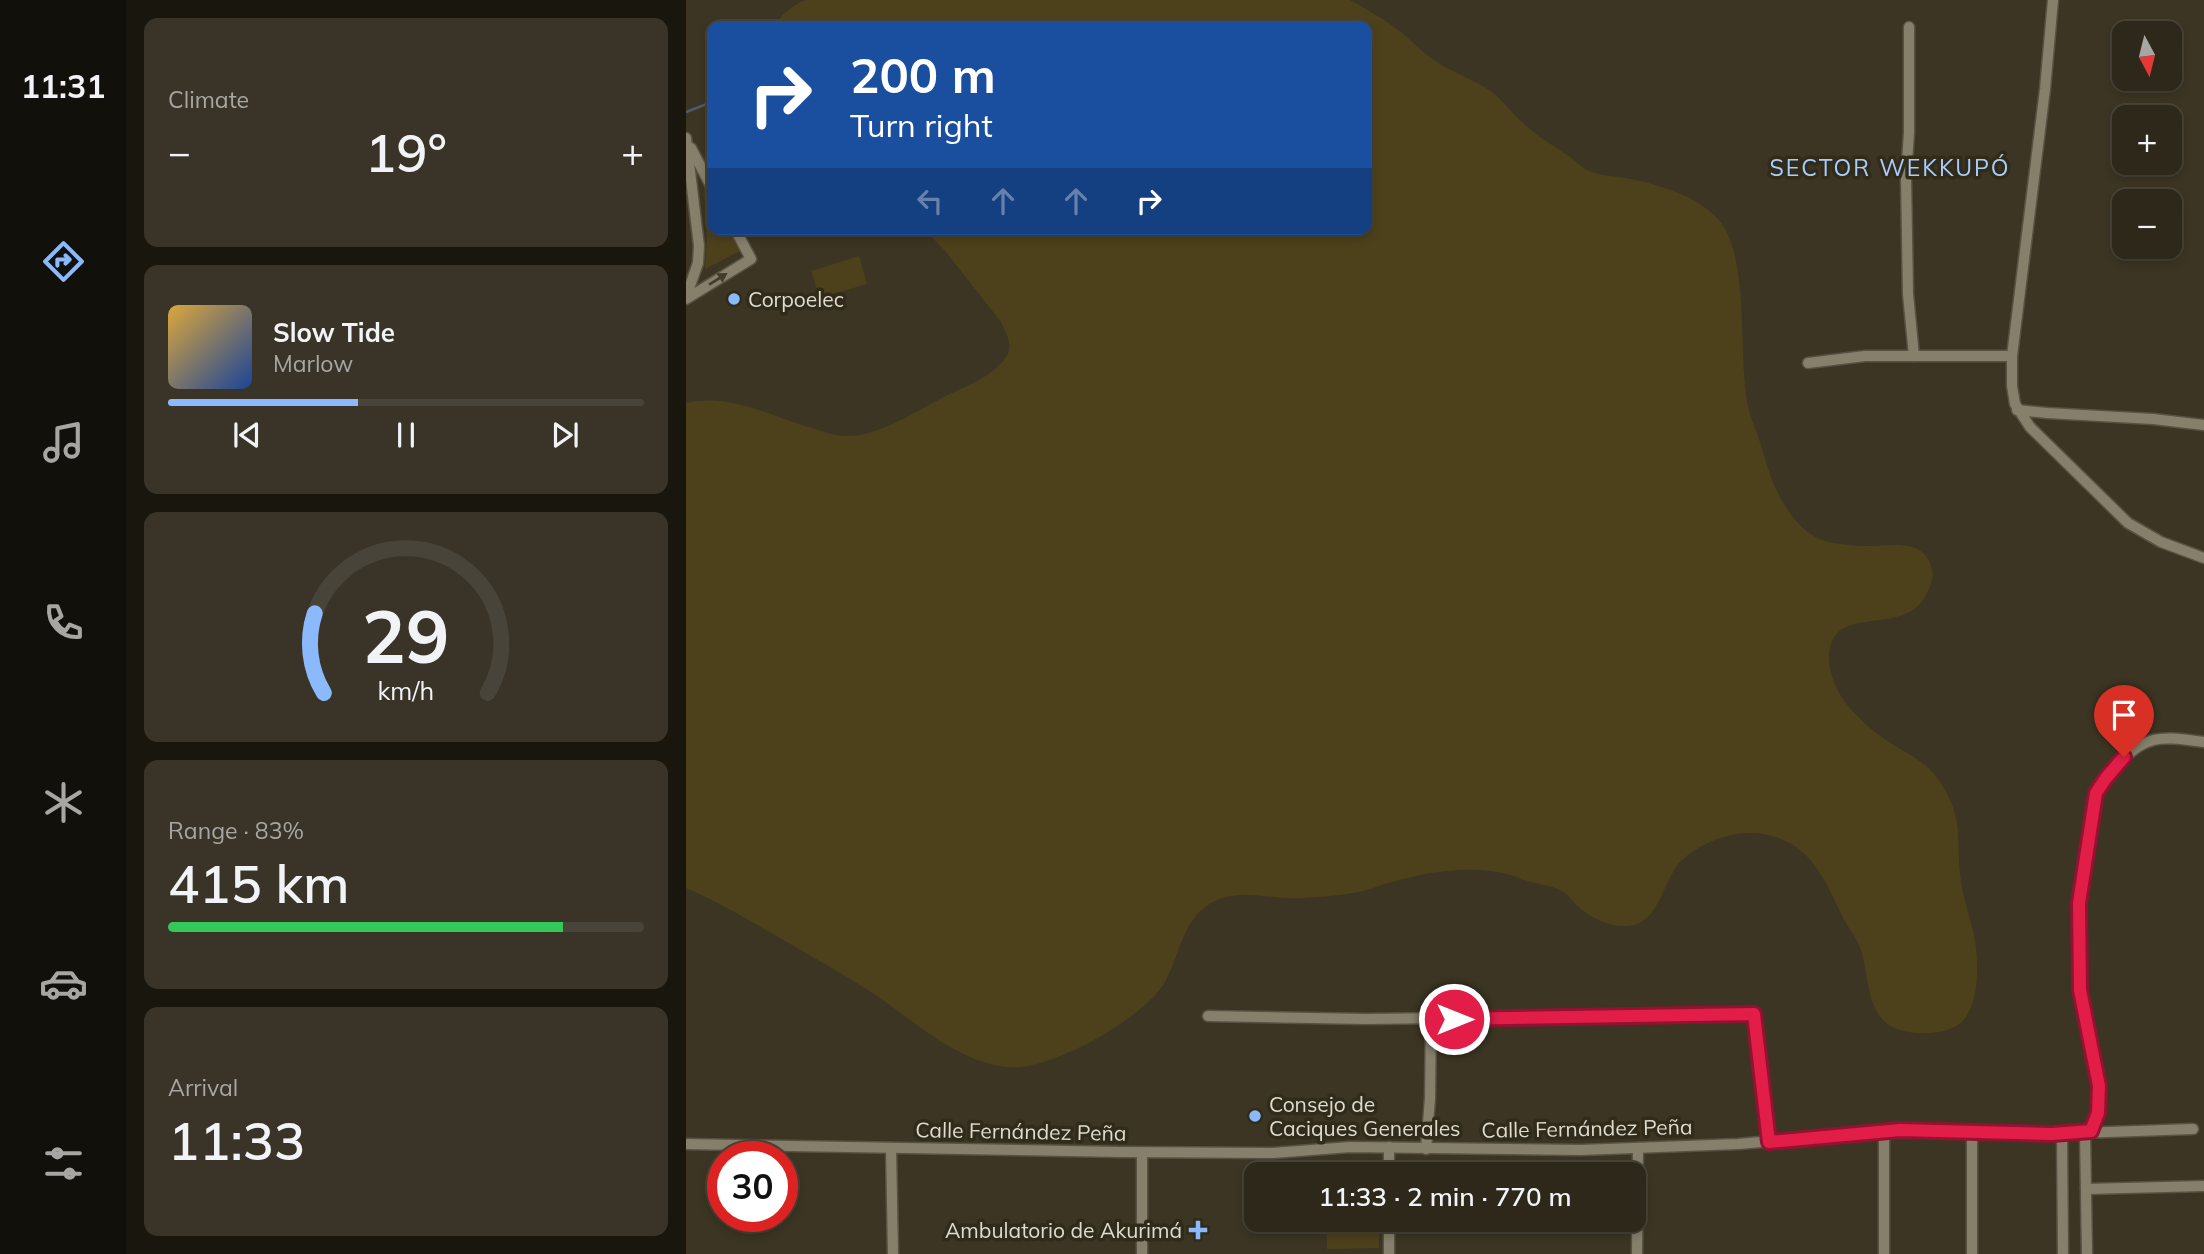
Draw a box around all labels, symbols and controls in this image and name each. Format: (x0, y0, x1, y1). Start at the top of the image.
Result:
north arrow (2112, 21, 2182, 91)
map controls (2112, 21, 2182, 259)
text: 200 m (850, 44, 996, 105)
icon: right (735, 49, 826, 140)
text: 11:31 (21, 66, 105, 106)
text: Climate (168, 85, 249, 114)
text: Turn right (850, 105, 993, 145)
button: + (2112, 105, 2182, 175)
text: 19° (365, 120, 447, 185)
text: − (168, 128, 191, 176)
text: + (621, 128, 644, 176)
district label: SECTOR WEKKUPÓ (1769, 153, 2011, 182)
icon: left (911, 182, 949, 220)
icon: ahead (984, 182, 1022, 220)
icon: ahead (1057, 182, 1095, 220)
icon: right (1130, 182, 1168, 220)
button: − (2112, 189, 2182, 259)
icon: directions (39, 237, 88, 286)
one-way arrow (709, 272, 728, 285)
place label: Corpoelec (748, 286, 844, 312)
marker: Corpoelec (726, 291, 742, 307)
text: Slow Tide (273, 316, 395, 349)
text: Marlow (273, 349, 353, 378)
icon: previous (228, 416, 266, 454)
icon: pause (387, 416, 425, 454)
icon: next (546, 416, 584, 454)
icon: music (39, 418, 88, 467)
text: 29 (362, 590, 450, 681)
icon: phone (39, 598, 88, 647)
text: km/h (378, 675, 434, 706)
pin (2094, 685, 2154, 757)
icon: arrive (2105, 696, 2143, 734)
icon: climate (39, 778, 88, 827)
text: Range · 83% (168, 816, 304, 845)
text: 415 km (168, 851, 349, 916)
icon: car (39, 959, 88, 1008)
position arrow (1417, 982, 1491, 1056)
text: Arrival (168, 1073, 238, 1102)
place label: Consejo de Caciques Generales (1269, 1091, 1461, 1141)
text: 11:33 (168, 1108, 305, 1173)
marker: Consejo de Caciques Generales (1247, 1108, 1263, 1124)
street label: Calle Fernández Peña (1481, 1113, 1693, 1143)
street label: Calle Fernández Peña (915, 1116, 1127, 1146)
icon: filters (39, 1139, 88, 1188)
speed limit sign: 30 (707, 1141, 798, 1232)
text: 11:33 · 2 min · 770 m (1318, 1180, 1572, 1213)
place label: Ambulatorio de Akurimá (945, 1217, 1182, 1243)
marker: Ambulatorio de Akurimá (1188, 1220, 1208, 1240)

